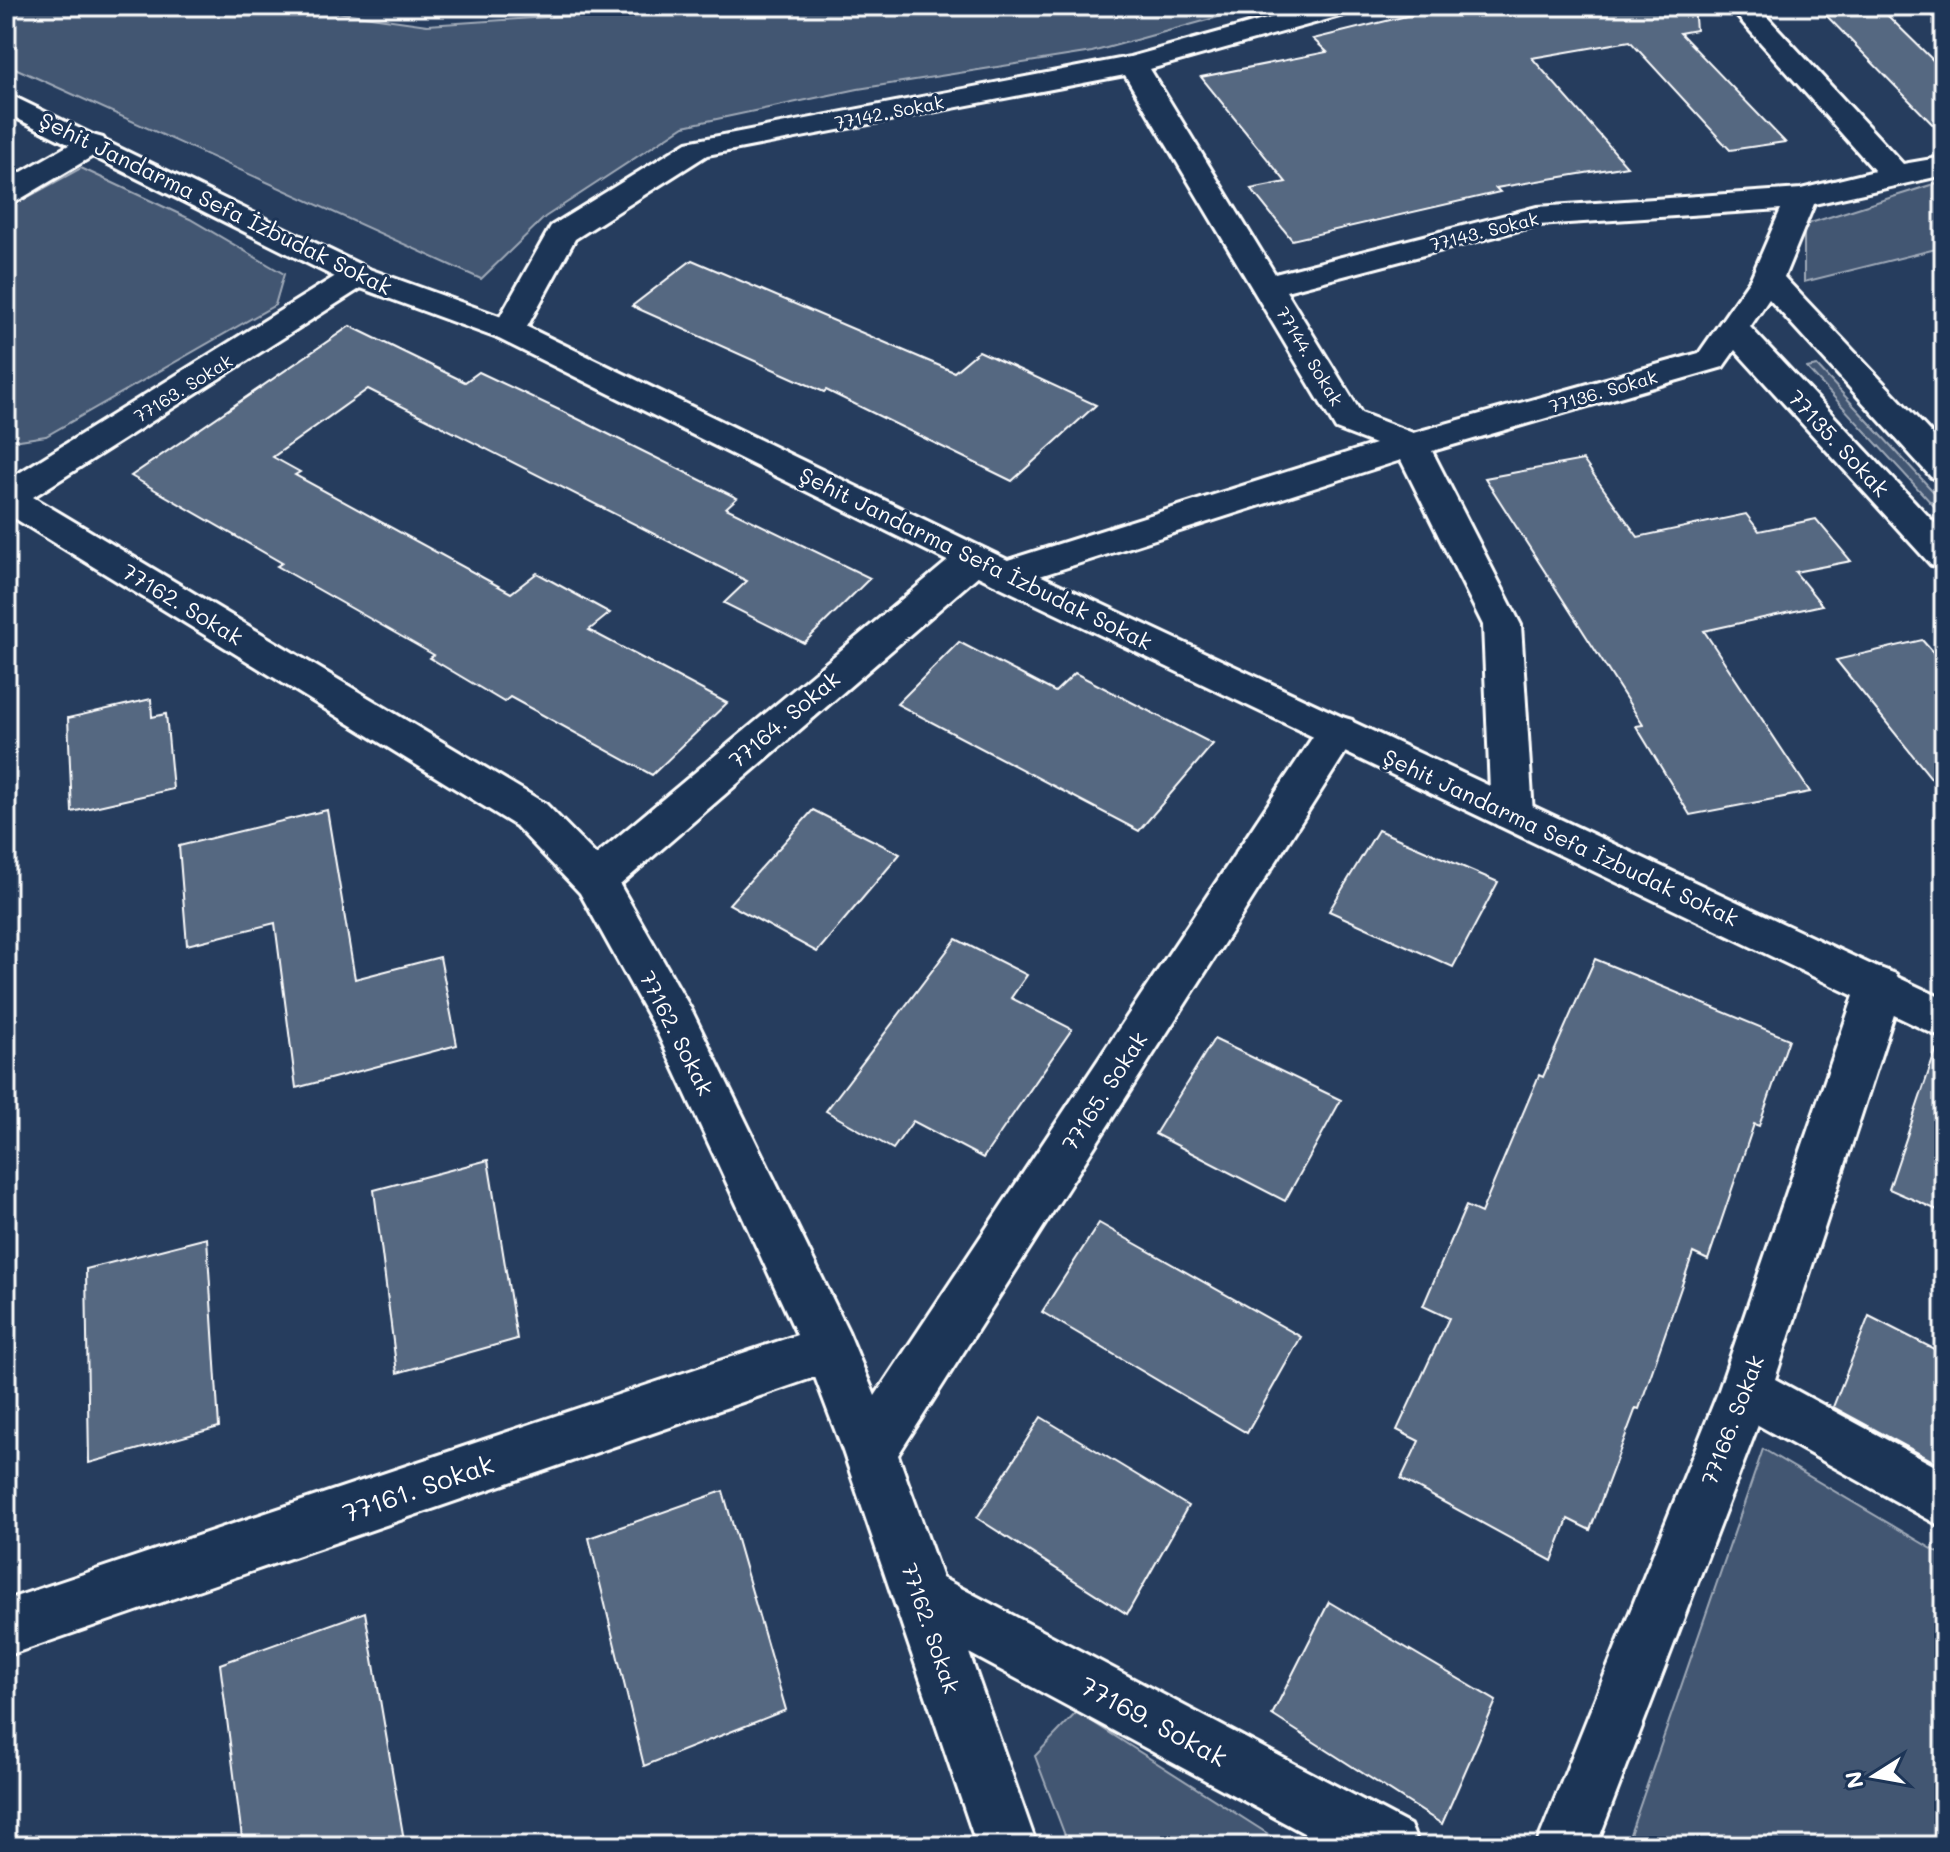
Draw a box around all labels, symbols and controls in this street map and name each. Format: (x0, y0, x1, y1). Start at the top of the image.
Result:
street label: 77142. Sokak (832, 90, 946, 134)
street label: Şehit Jandarma Sefa İzbudak Sokak (35, 105, 397, 301)
street label: 77143. Sokak (1427, 206, 1541, 256)
street label: 77144. Sokak (1271, 302, 1349, 410)
street label: 77163. Sokak (129, 348, 237, 428)
street label: 77136. Sokak (1546, 364, 1660, 418)
street label: 77135. Sokak (1782, 383, 1896, 503)
street label: Şehit Jandarma Sefa İzbudak Sokak (795, 460, 1157, 656)
street label: 77162. Sokak (117, 557, 249, 651)
street label: 77164. Sokak (722, 664, 846, 774)
street label: Şehit Jandarma Sefa İzbudak Sokak (1379, 742, 1743, 932)
street label: 77162. Sokak (633, 966, 721, 1100)
street label: 77165. Sokak (1055, 1026, 1153, 1156)
street label: 77166. Sokak (1694, 1351, 1770, 1489)
street label: 77161. Sokak (338, 1446, 498, 1530)
street label: 77162. Sokak (895, 1559, 967, 1697)
street label: 77169. Sokak (1075, 1668, 1233, 1774)
north arrow (1834, 1736, 1914, 1816)
text: N (1838, 1769, 1870, 1791)

